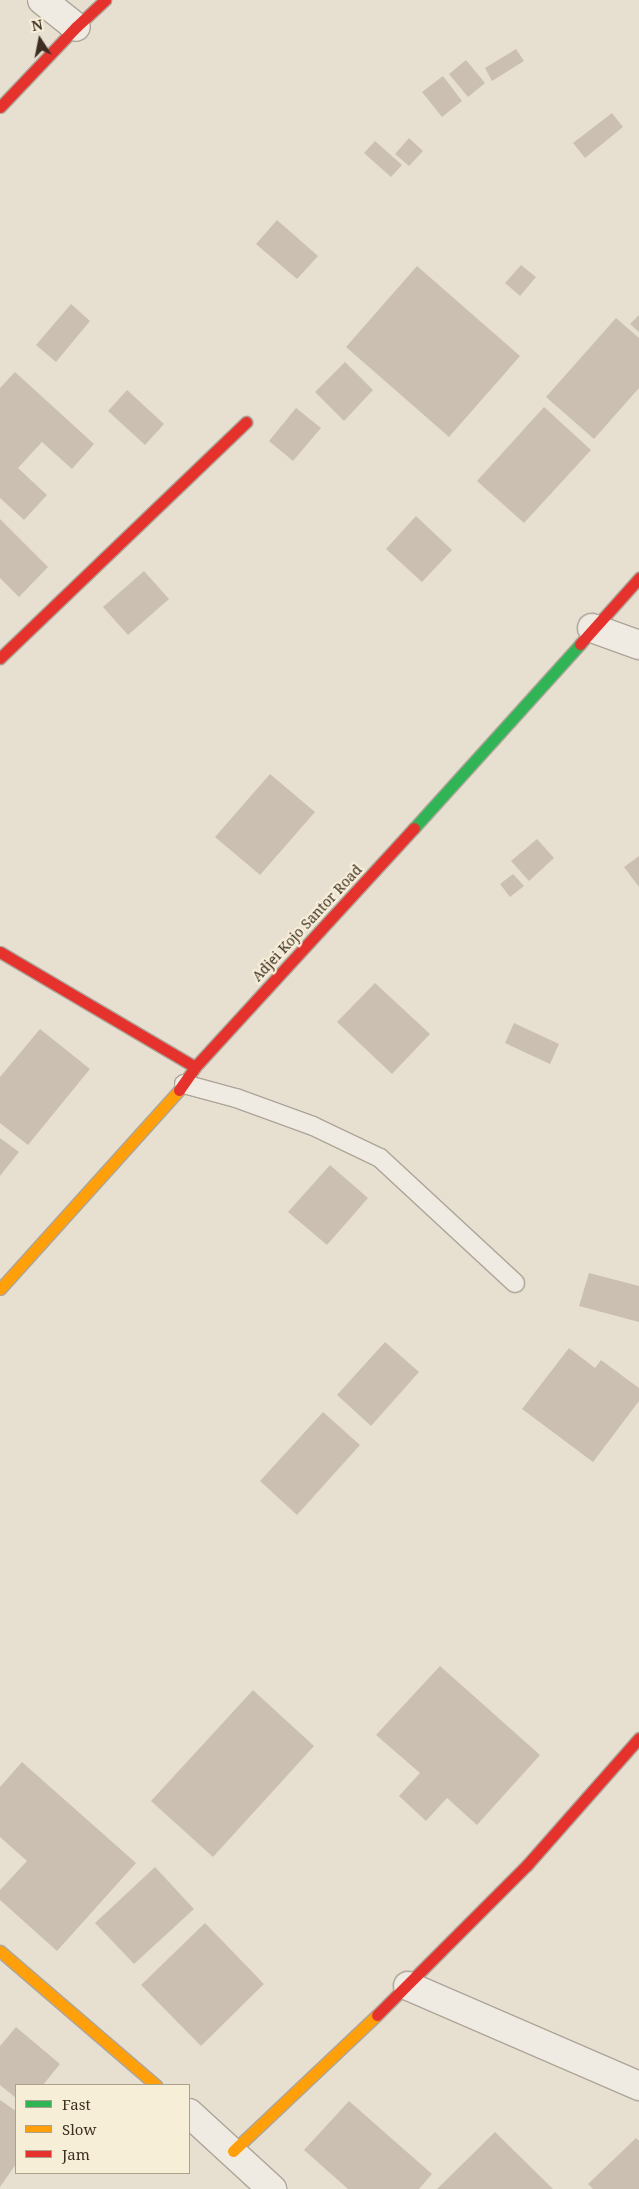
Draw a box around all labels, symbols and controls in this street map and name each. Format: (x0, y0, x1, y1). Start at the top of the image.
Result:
text: N (30, 14, 44, 35)
north arrow (15, 15, 65, 65)
street label: Adjei Kojo Santor Road (249, 861, 365, 985)
legend (15, 2084, 190, 2174)
text: Fast (62, 2094, 91, 2114)
text: Slow (62, 2119, 96, 2139)
text: Jam (62, 2144, 90, 2164)

